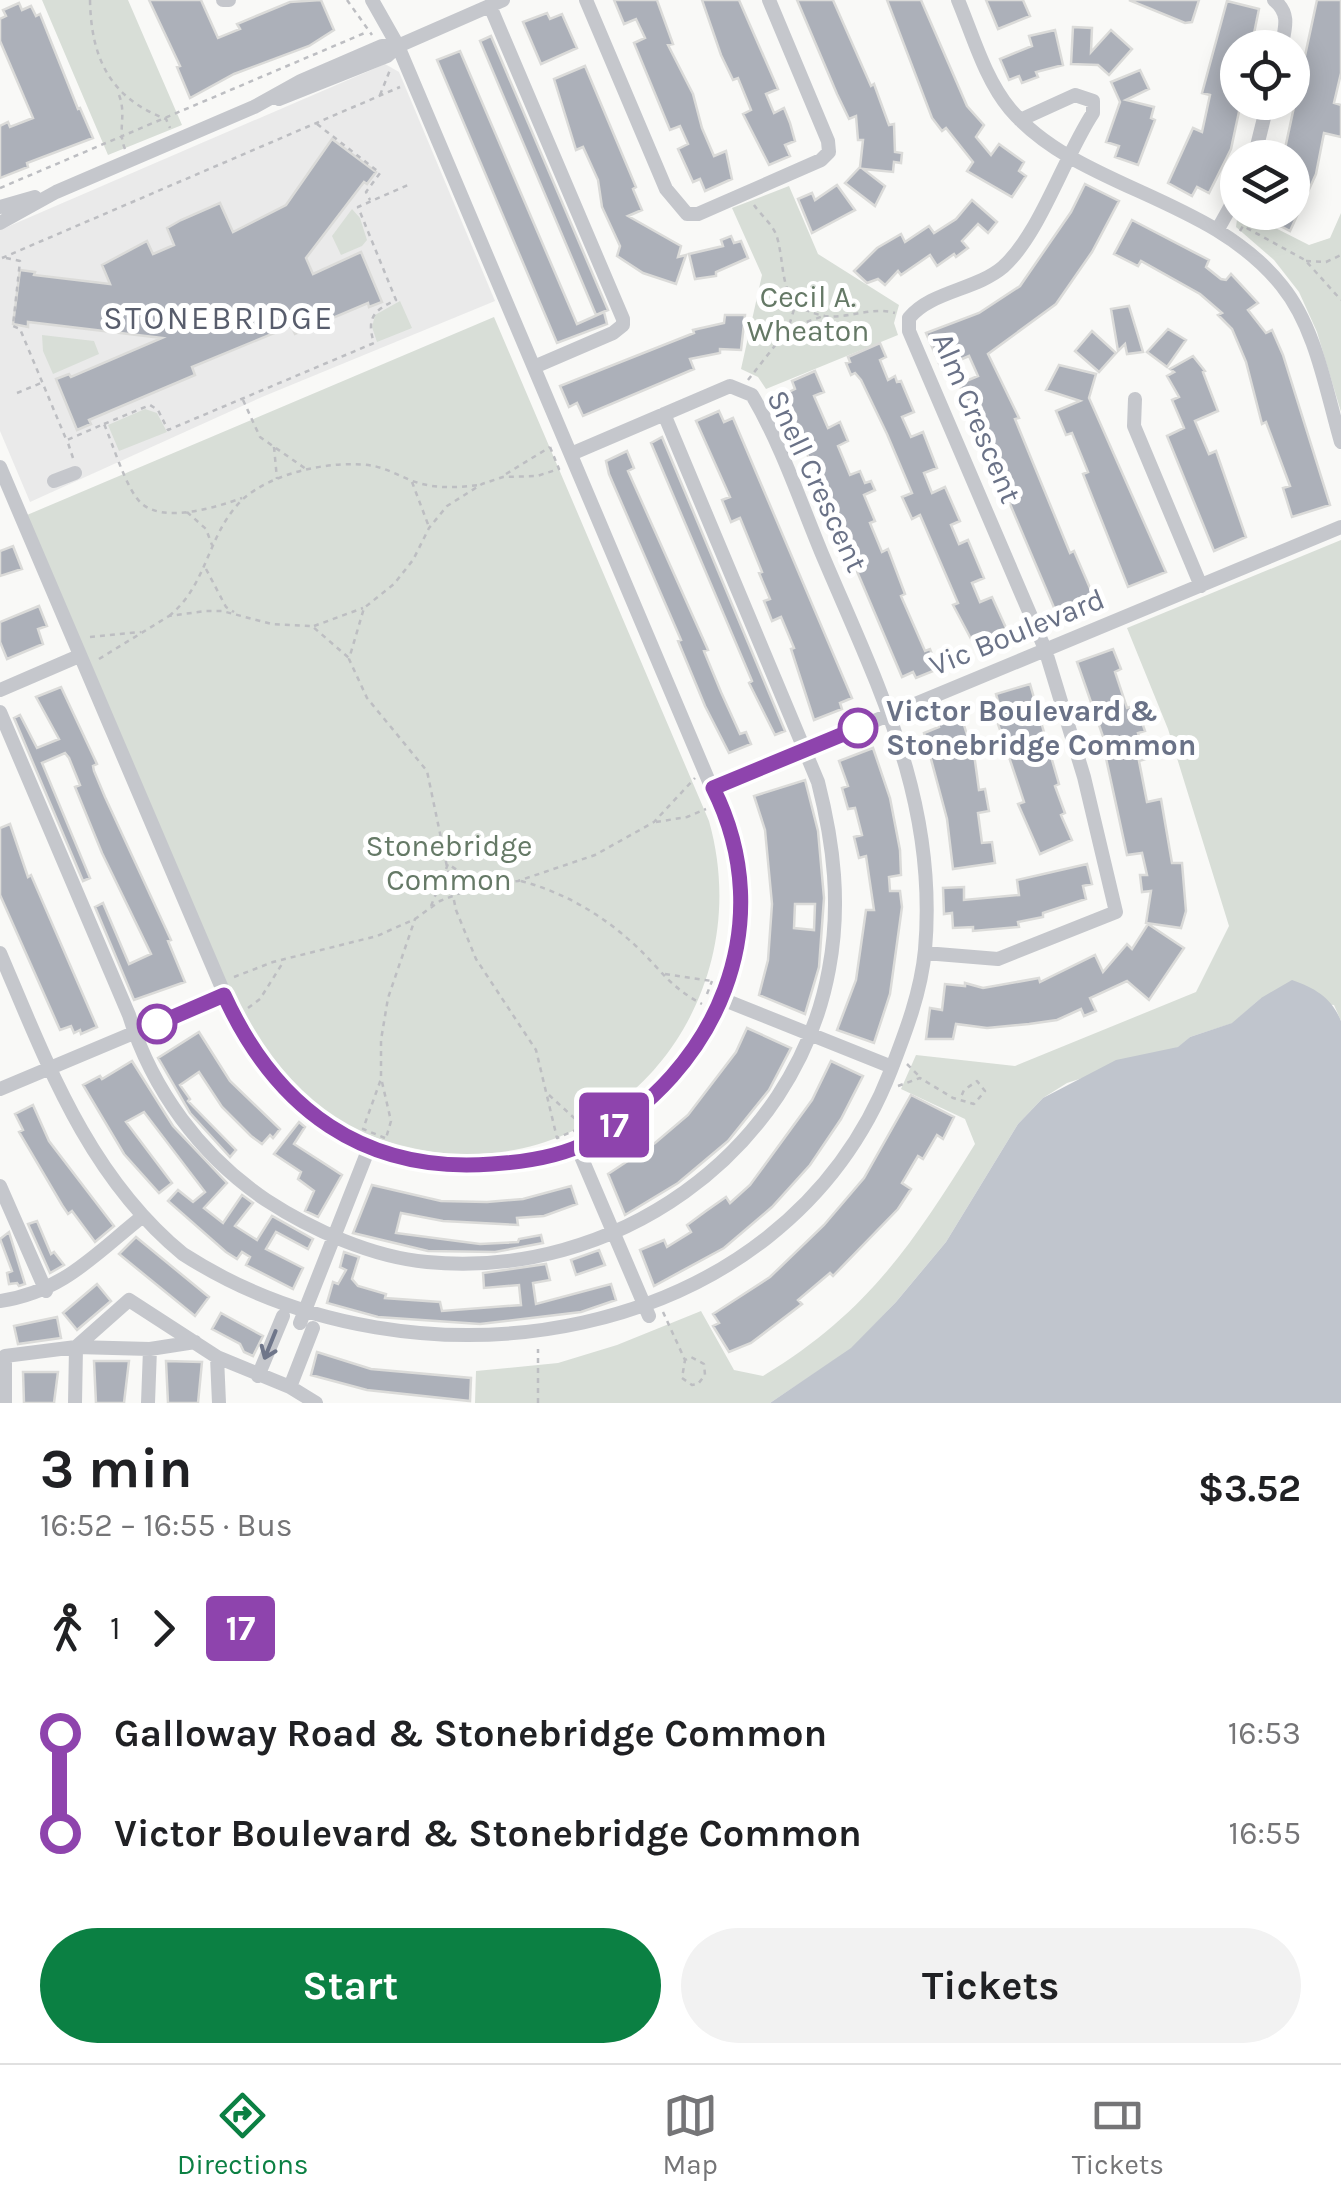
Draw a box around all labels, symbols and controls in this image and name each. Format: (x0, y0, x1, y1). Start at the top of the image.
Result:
map controls (1220, 30, 1310, 230)
button: locate (1220, 30, 1310, 120)
button: layers (1220, 140, 1310, 230)
park label: Cecil A. Wheaton (747, 279, 869, 349)
district label: STONEBRIDGE (103, 300, 335, 337)
street label: Alm Crescent (925, 327, 1029, 509)
street label: Snell Crescent (759, 384, 875, 578)
street label: Vic Boulevard (924, 581, 1110, 683)
place label: Victor Boulevard & Stonebridge Common (886, 693, 1197, 763)
marker: Victor Boulevard & Stonebridge Common (839, 709, 877, 747)
park label: Stonebridge Common (366, 828, 533, 898)
unlabelled marker (138, 1005, 176, 1043)
line badge: 17 (569, 1092, 659, 1158)
text: 17 (599, 1105, 629, 1146)
one-way arrow (260, 1330, 278, 1360)
text: 3 min (40, 1437, 193, 1501)
text: $3.52 (1198, 1466, 1301, 1511)
text: 16:52 – 16:55 · Bus (40, 1507, 293, 1544)
icon: walk (40, 1601, 95, 1656)
icon: forward (136, 1601, 191, 1656)
text: 17 (226, 1608, 255, 1649)
text: 1 (110, 1610, 121, 1647)
text: Galloway Road & Stonebridge Common (114, 1711, 827, 1756)
text: 16:53 (1228, 1715, 1301, 1752)
text: Victor Boulevard & Stonebridge Common (114, 1811, 862, 1856)
text: 16:55 (1229, 1815, 1301, 1852)
button: Start (40, 1928, 661, 2043)
button: Tickets (681, 1928, 1301, 2043)
tab: Directions (177, 2088, 309, 2181)
tab: Map (662, 2088, 718, 2181)
tab: Tickets (1072, 2088, 1164, 2181)

